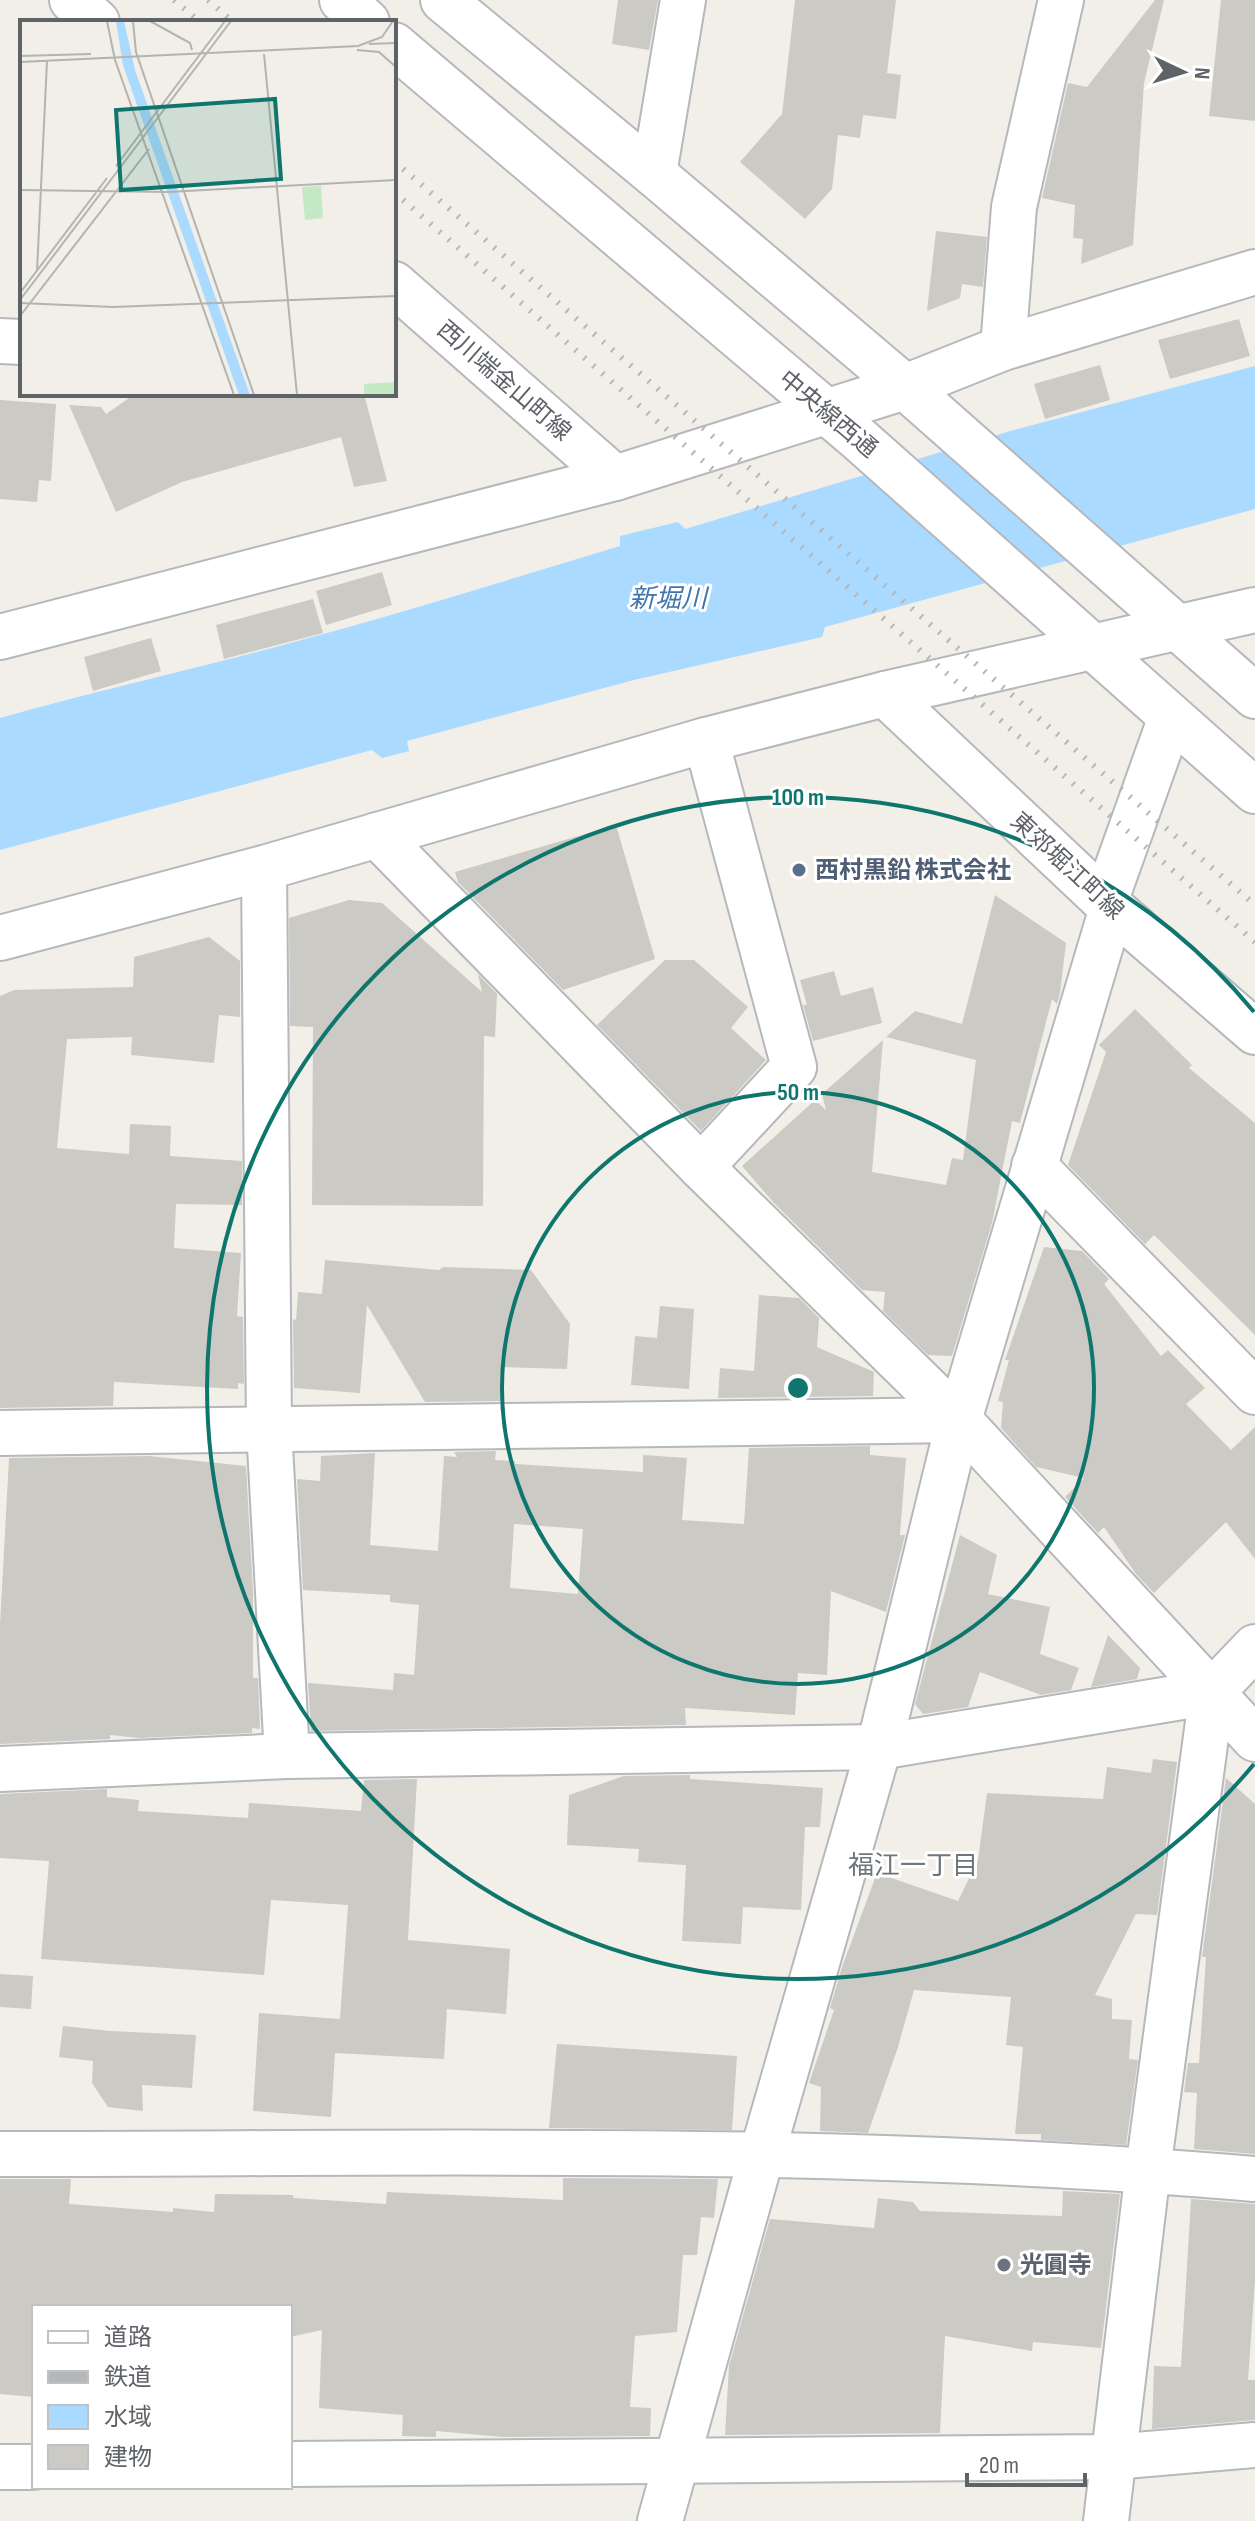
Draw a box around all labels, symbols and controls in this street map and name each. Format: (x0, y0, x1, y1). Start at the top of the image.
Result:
inset map (20, 20, 396, 396)
north arrow (1143, 32, 1223, 112)
text: N (1188, 66, 1215, 80)
street label: 西川端金山町線 (431, 315, 577, 447)
street label: 中央線西通 (773, 364, 883, 464)
water label: 新堀川 (629, 584, 710, 615)
text: 100 m (772, 783, 824, 812)
street label: 東郊堀江町線 (1004, 806, 1130, 926)
place label: 西村黒鉛 株式会社 (815, 856, 1011, 885)
marker: 西村黒鉛 株式会社 (790, 861, 808, 879)
text: 50 m (777, 1078, 819, 1107)
centre of rings (784, 1374, 812, 1402)
district label: 福江一丁目 (848, 1851, 978, 1882)
place label: 光圓寺 (1020, 2251, 1092, 2280)
marker: 光圓寺 (995, 2256, 1013, 2274)
legend (32, 2305, 292, 2489)
text: 道路 (104, 2323, 152, 2352)
text: 鉄道 (104, 2363, 152, 2392)
text: 水域 (104, 2403, 152, 2432)
scale bar (967, 2437, 1085, 2487)
text: 建物 (104, 2443, 152, 2472)
text: 20 m (979, 2451, 1019, 2480)

